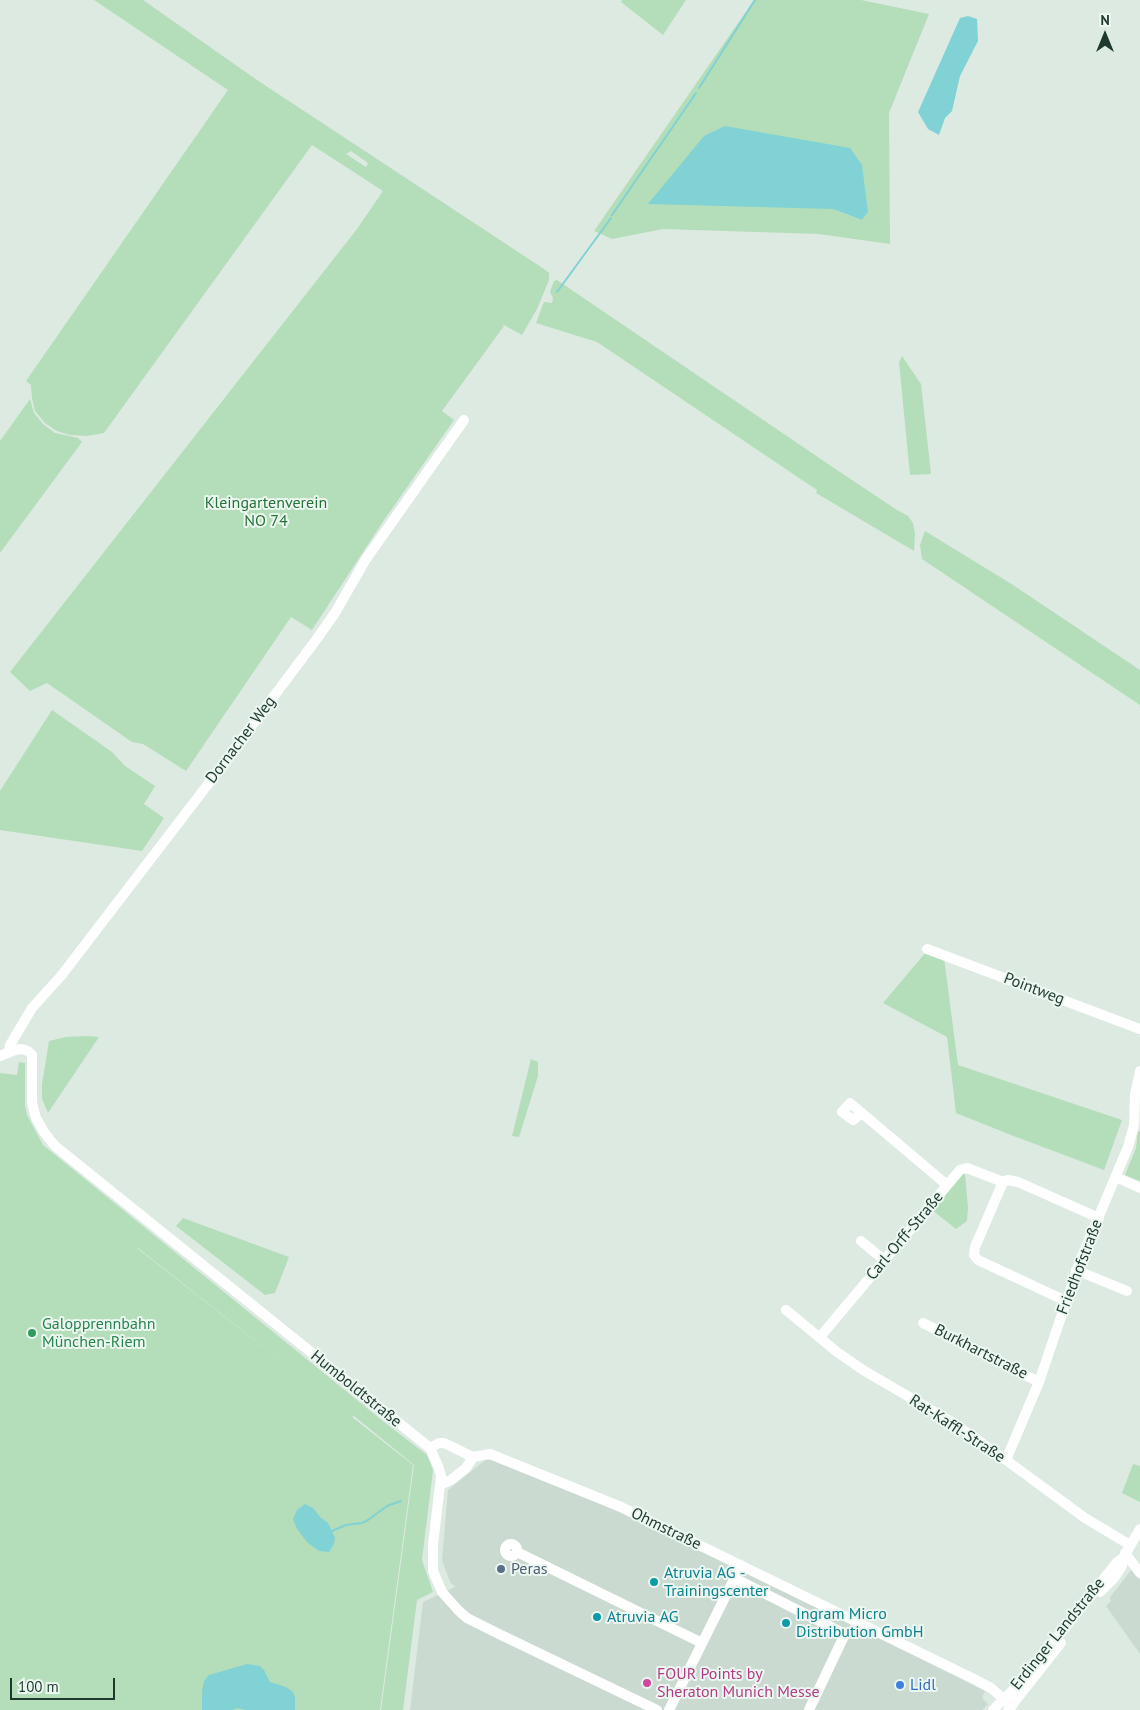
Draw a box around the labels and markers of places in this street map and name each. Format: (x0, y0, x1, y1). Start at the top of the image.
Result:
place label: Galopprennbahn München-Riem (42, 1314, 155, 1352)
marker: Galopprennbahn München-Riem (26, 1327, 38, 1339)
place label: Peras (511, 1559, 548, 1579)
marker: Peras (495, 1563, 507, 1575)
place label: Atruvia AG - Trainingscenter (664, 1563, 769, 1601)
marker: Atruvia AG - Trainingscenter (648, 1576, 660, 1588)
place label: Ingram Micro Distribution GmbH (796, 1604, 923, 1642)
place label: Atruvia AG (607, 1607, 679, 1627)
marker: Atruvia AG (591, 1611, 603, 1623)
marker: Ingram Micro Distribution GmbH (780, 1617, 792, 1629)
place label: FOUR Points by Sheraton Munich Messe (657, 1664, 820, 1702)
place label: Lidl (910, 1675, 936, 1695)
marker: FOUR Points by Sheraton Munich Messe (641, 1677, 653, 1689)
marker: Lidl (894, 1679, 906, 1691)

